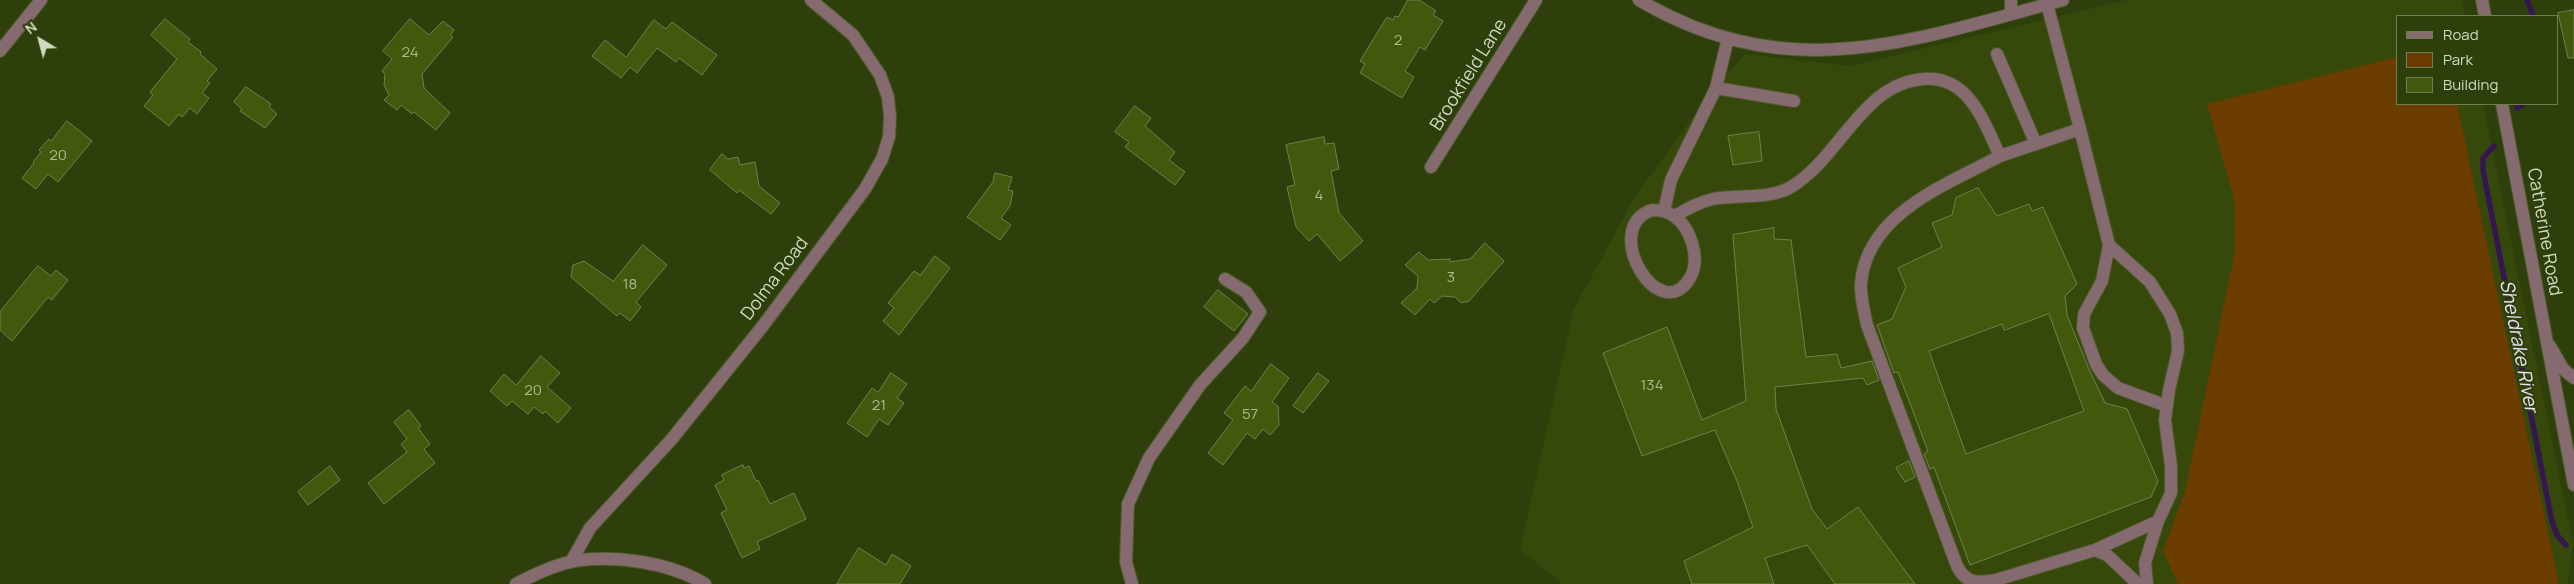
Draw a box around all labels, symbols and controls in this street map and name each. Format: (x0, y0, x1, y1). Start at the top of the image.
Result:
north arrow (15, 15, 65, 65)
street label: Brookfield Lane (1426, 15, 1512, 135)
legend (2396, 15, 2559, 105)
text: N (21, 17, 40, 38)
text: Road (2443, 24, 2479, 45)
house number: 2 (1394, 32, 1402, 50)
house number: 24 (401, 44, 419, 62)
text: Park (2443, 49, 2473, 70)
text: Building (2443, 74, 2498, 95)
house number: 20 (49, 147, 67, 165)
street label: Catherine Road (2522, 166, 2566, 298)
house number: 4 (1315, 187, 1323, 205)
street label: Dolma Road (737, 233, 813, 325)
house number: 3 (1447, 269, 1455, 287)
house number: 18 (623, 276, 637, 294)
water label: Sheldrake River (2494, 278, 2542, 414)
house number: 134 (1641, 377, 1663, 395)
house number: 20 (524, 382, 542, 400)
house number: 21 (872, 397, 886, 415)
house number: 57 (1242, 406, 1258, 424)

